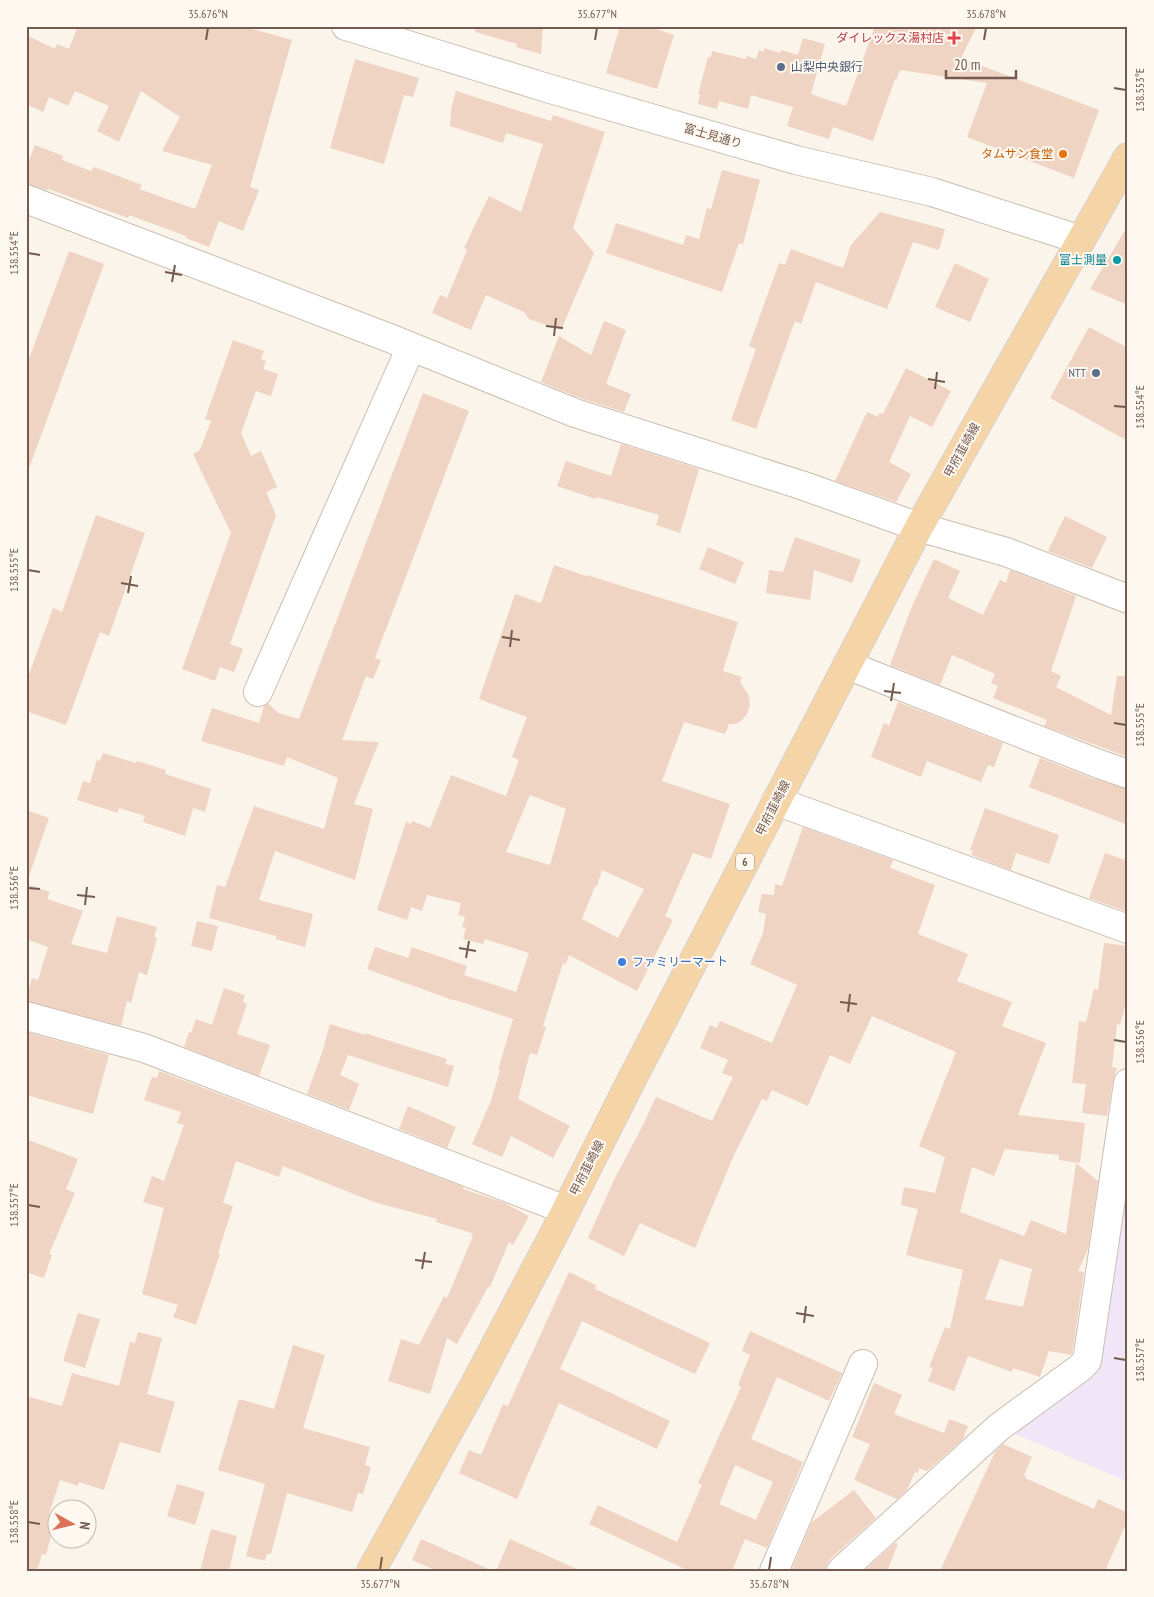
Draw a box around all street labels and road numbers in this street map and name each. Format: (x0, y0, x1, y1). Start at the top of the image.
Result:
street label: 富士見通り (682, 120, 744, 151)
street label: 甲府韮崎線 (940, 420, 983, 480)
street label: 甲府韮崎線 (752, 778, 793, 838)
road number: 6 (736, 854, 754, 870)
street label: 甲府韮崎線 (566, 1138, 607, 1198)

